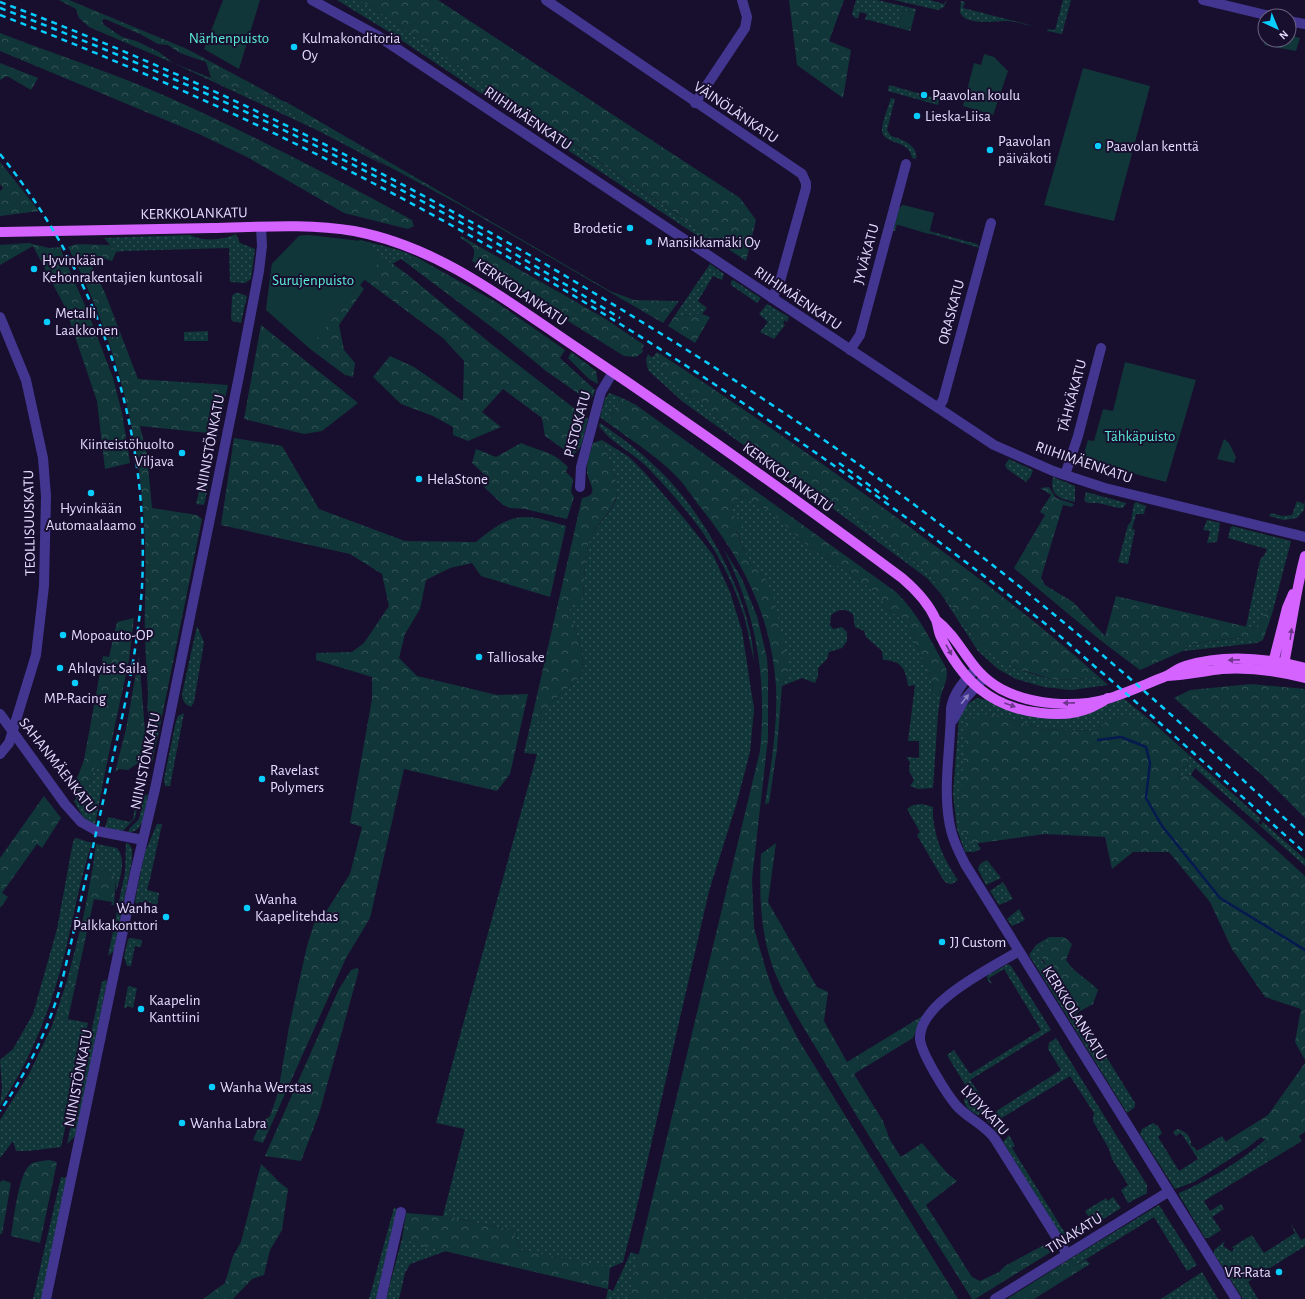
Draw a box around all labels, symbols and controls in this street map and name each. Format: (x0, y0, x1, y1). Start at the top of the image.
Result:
north arrow (1257, 8, 1297, 48)
text: N (1277, 28, 1290, 41)
park label: Närhenpuisto (189, 31, 269, 46)
place label: Kulmakonditoria Oy (302, 31, 400, 63)
marker: Kulmakonditoria Oy (289, 42, 299, 52)
street label: VÄINÖLÄNKATU (691, 77, 782, 146)
street label: RIIHIMÄENKATU (481, 83, 575, 153)
place label: Paavolan koulu (932, 88, 1021, 103)
marker: Paavolan koulu (919, 90, 929, 100)
place label: Lieska-Liisa (925, 109, 991, 124)
marker: Lieska-Liisa (912, 111, 922, 121)
place label: Paavolan päiväkoti (998, 134, 1052, 166)
place label: Paavolan kenttä (1106, 139, 1199, 154)
marker: Paavolan kenttä (1093, 141, 1103, 151)
marker: Paavolan päiväkoti (985, 145, 995, 155)
street label: KERKKOLANKATU (140, 205, 248, 222)
place label: Brodetic (573, 221, 622, 236)
street label: JYVÄKATU (850, 222, 882, 286)
marker: Brodetic (625, 223, 635, 233)
place label: Mansikkamäki Oy (657, 235, 761, 250)
marker: Mansikkamäki Oy (644, 237, 654, 247)
place label: Hyvinkään Kehonrakentajien kuntosali (42, 253, 203, 285)
street label: KERKKOLANKATU (472, 256, 569, 329)
street label: RIIHIMÄENKATU (751, 263, 845, 333)
marker: Hyvinkään Kehonrakentajien kuntosali (29, 264, 39, 274)
park label: Surujenpuisto (272, 273, 354, 288)
street label: ORASKATU (936, 278, 967, 346)
place label: Metalli Laakkonen (55, 306, 118, 338)
marker: Metalli Laakkonen (42, 317, 52, 327)
street label: TÄHKÄKATU (1055, 358, 1089, 434)
street label: PISTOKATU (561, 389, 593, 459)
street label: NIINISTÖNKATU (192, 393, 227, 493)
park label: Tähkäpuisto (1105, 429, 1175, 444)
place label: Kiinteistöhuolto Viljava (80, 437, 174, 469)
street label: RIIHIMÄENKATU (1033, 438, 1135, 486)
street label: KERKKOLANKATU (740, 440, 836, 515)
marker: Kiinteistöhuolto Viljava (177, 448, 187, 458)
street label: TEOLLISUUSKATU (21, 470, 38, 576)
place label: HelaStone (427, 472, 488, 487)
marker: HelaStone (414, 474, 424, 484)
marker: Hyvinkään Automaalaamo (86, 488, 96, 498)
place label: Hyvinkään Automaalaamo (46, 501, 136, 533)
place label: Mopoauto-OP (71, 628, 154, 643)
one-way arrow (1288, 628, 1294, 641)
marker: Mopoauto-OP (58, 630, 68, 640)
one-way arrow (945, 644, 952, 656)
place label: Talliosake (487, 650, 545, 665)
marker: Talliosake (474, 652, 484, 662)
one-way arrow (1228, 656, 1240, 663)
place label: Ahlqvist Saila (68, 661, 147, 676)
marker: Ahlqvist Saila (55, 663, 65, 673)
marker: MP-Racing (70, 678, 80, 688)
place label: MP-Racing (44, 691, 107, 706)
one-way arrow (961, 694, 969, 705)
one-way arrow (1063, 699, 1075, 706)
one-way arrow (1005, 703, 1017, 709)
street label: NIINISTÖNKATU (126, 711, 163, 811)
street label: SAHANMÄENKATU (16, 714, 100, 816)
place label: Ravelast Polymers (270, 763, 324, 795)
marker: Ravelast Polymers (257, 774, 267, 784)
place label: Wanha Kaapelitehdas (255, 892, 338, 924)
place label: Wanha Palkkakonttori (73, 901, 158, 933)
marker: Wanha Kaapelitehdas (242, 903, 252, 913)
marker: Wanha Palkkakonttori (161, 912, 171, 922)
place label: JJ Custom (950, 935, 1006, 950)
marker: JJ Custom (937, 937, 947, 947)
street label: KERKKOLANKATU (1040, 964, 1109, 1063)
place label: Kaapelin Kanttiini (149, 993, 201, 1025)
marker: Kaapelin Kanttiini (136, 1004, 146, 1014)
street label: NIINISTÖNKATU (60, 1028, 95, 1128)
place label: Wanha Werstas (220, 1080, 312, 1095)
marker: Wanha Werstas (207, 1082, 217, 1092)
street label: LYIJYKATU (958, 1082, 1012, 1138)
place label: Wanha Labra (190, 1116, 267, 1131)
marker: Wanha Labra (177, 1118, 187, 1128)
street label: TINAKATU (1044, 1210, 1105, 1256)
place label: VR-Rata (1224, 1265, 1271, 1280)
marker: VR-Rata (1274, 1267, 1284, 1277)

